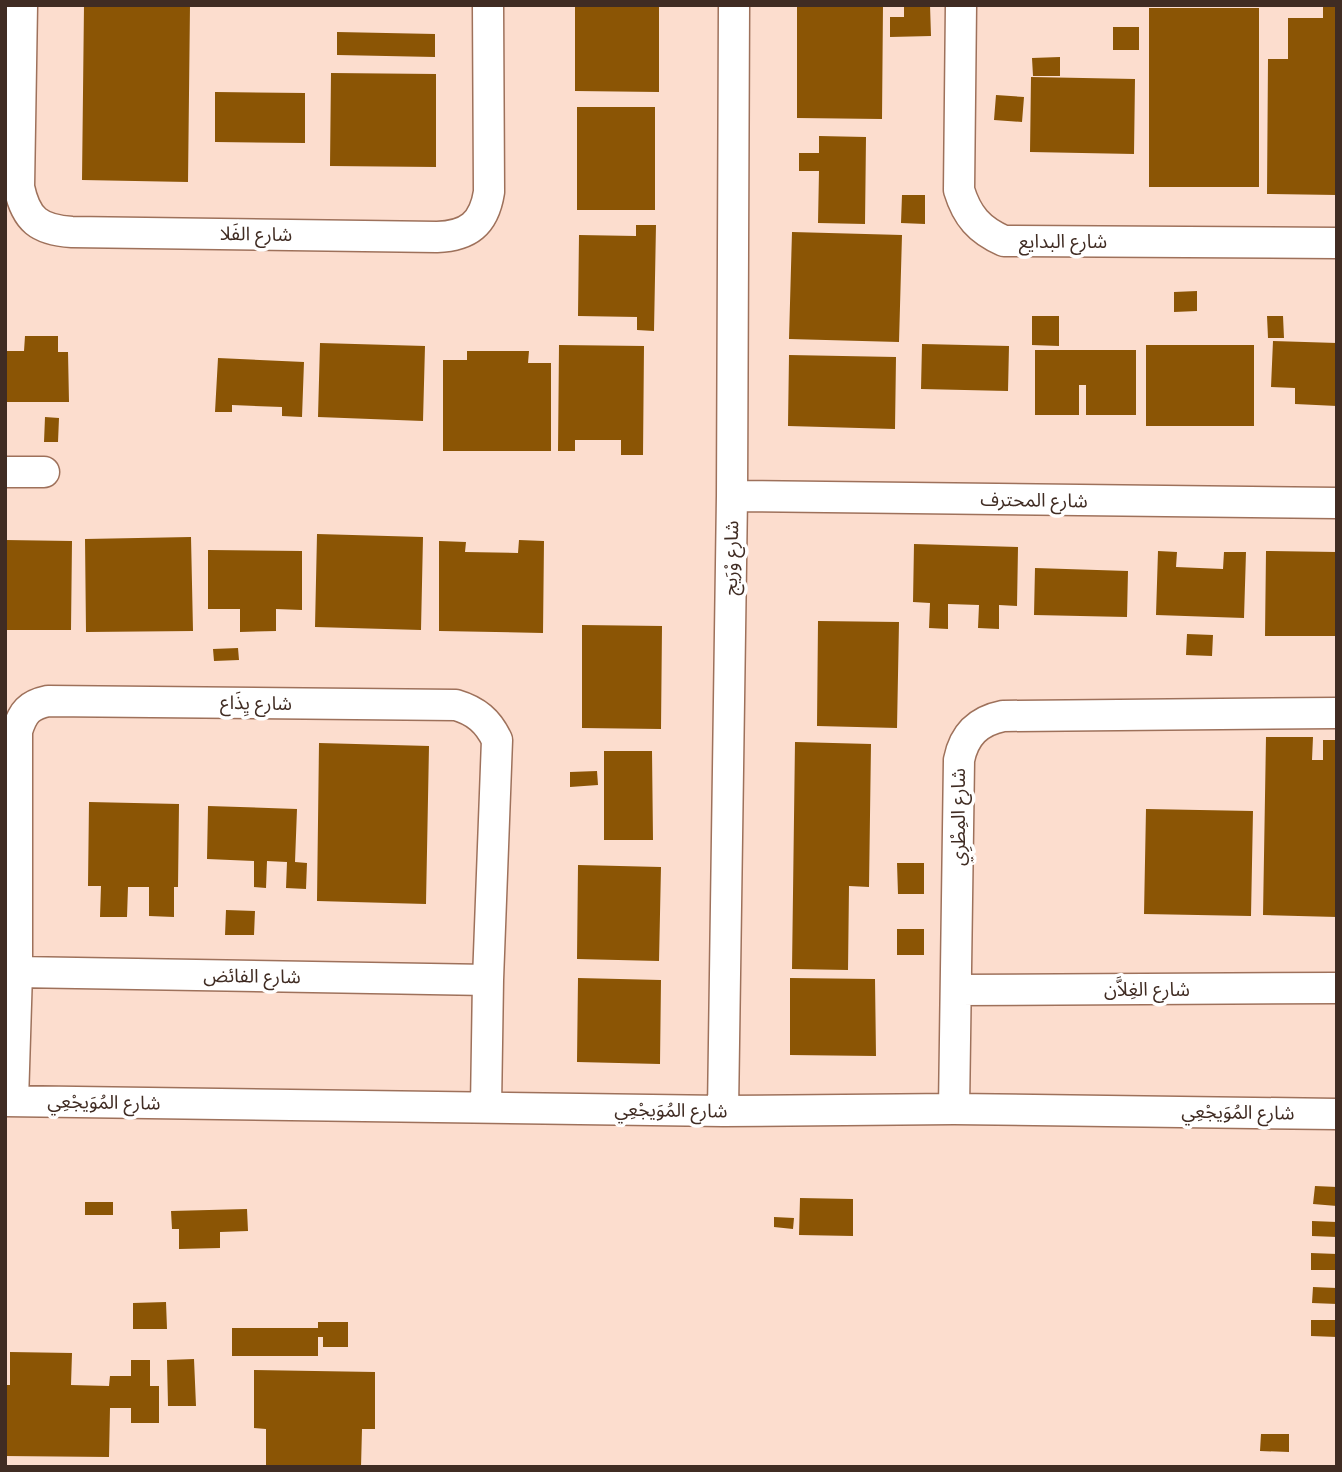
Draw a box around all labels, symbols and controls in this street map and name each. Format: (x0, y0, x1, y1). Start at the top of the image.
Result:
street label: شارع الفَلا (220, 221, 292, 248)
street label: شارع البدايع (1019, 229, 1107, 256)
street label: شارع المحترف (980, 487, 1088, 514)
street label: شارع وْرَيج (718, 520, 746, 596)
street label: شارع يِذَاع (220, 690, 292, 718)
street label: شارع المِطْرِي (946, 768, 973, 866)
street label: شارع الفائض (203, 963, 301, 990)
street label: شارع الغِلاَّن (1104, 976, 1190, 1003)
street label: شارع المُوَيجْعِي (47, 1089, 161, 1118)
street label: شارع المُوَيجْعِي (614, 1097, 728, 1126)
street label: شارع المُوَيجْعِي (1181, 1099, 1295, 1128)

